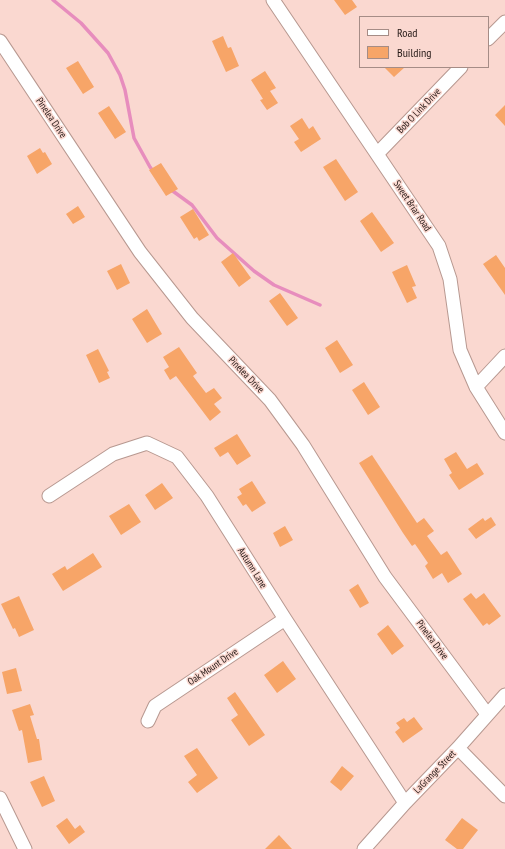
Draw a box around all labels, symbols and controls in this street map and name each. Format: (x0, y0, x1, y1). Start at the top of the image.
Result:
legend (359, 16, 489, 68)
text: Road (397, 25, 417, 40)
text: Building (397, 45, 432, 60)
street label: Bob O Link Drive (395, 86, 443, 136)
street label: Pinelea Drive (33, 96, 69, 140)
street label: Sweet Briar Road (391, 178, 433, 234)
street label: Pinelea Drive (226, 354, 266, 396)
street label: Autumn Lane (235, 545, 269, 591)
street label: Pinelea Drive (413, 618, 451, 662)
street label: Oak Mount Drive (186, 646, 240, 688)
street label: LaGrange Street (411, 748, 459, 796)

